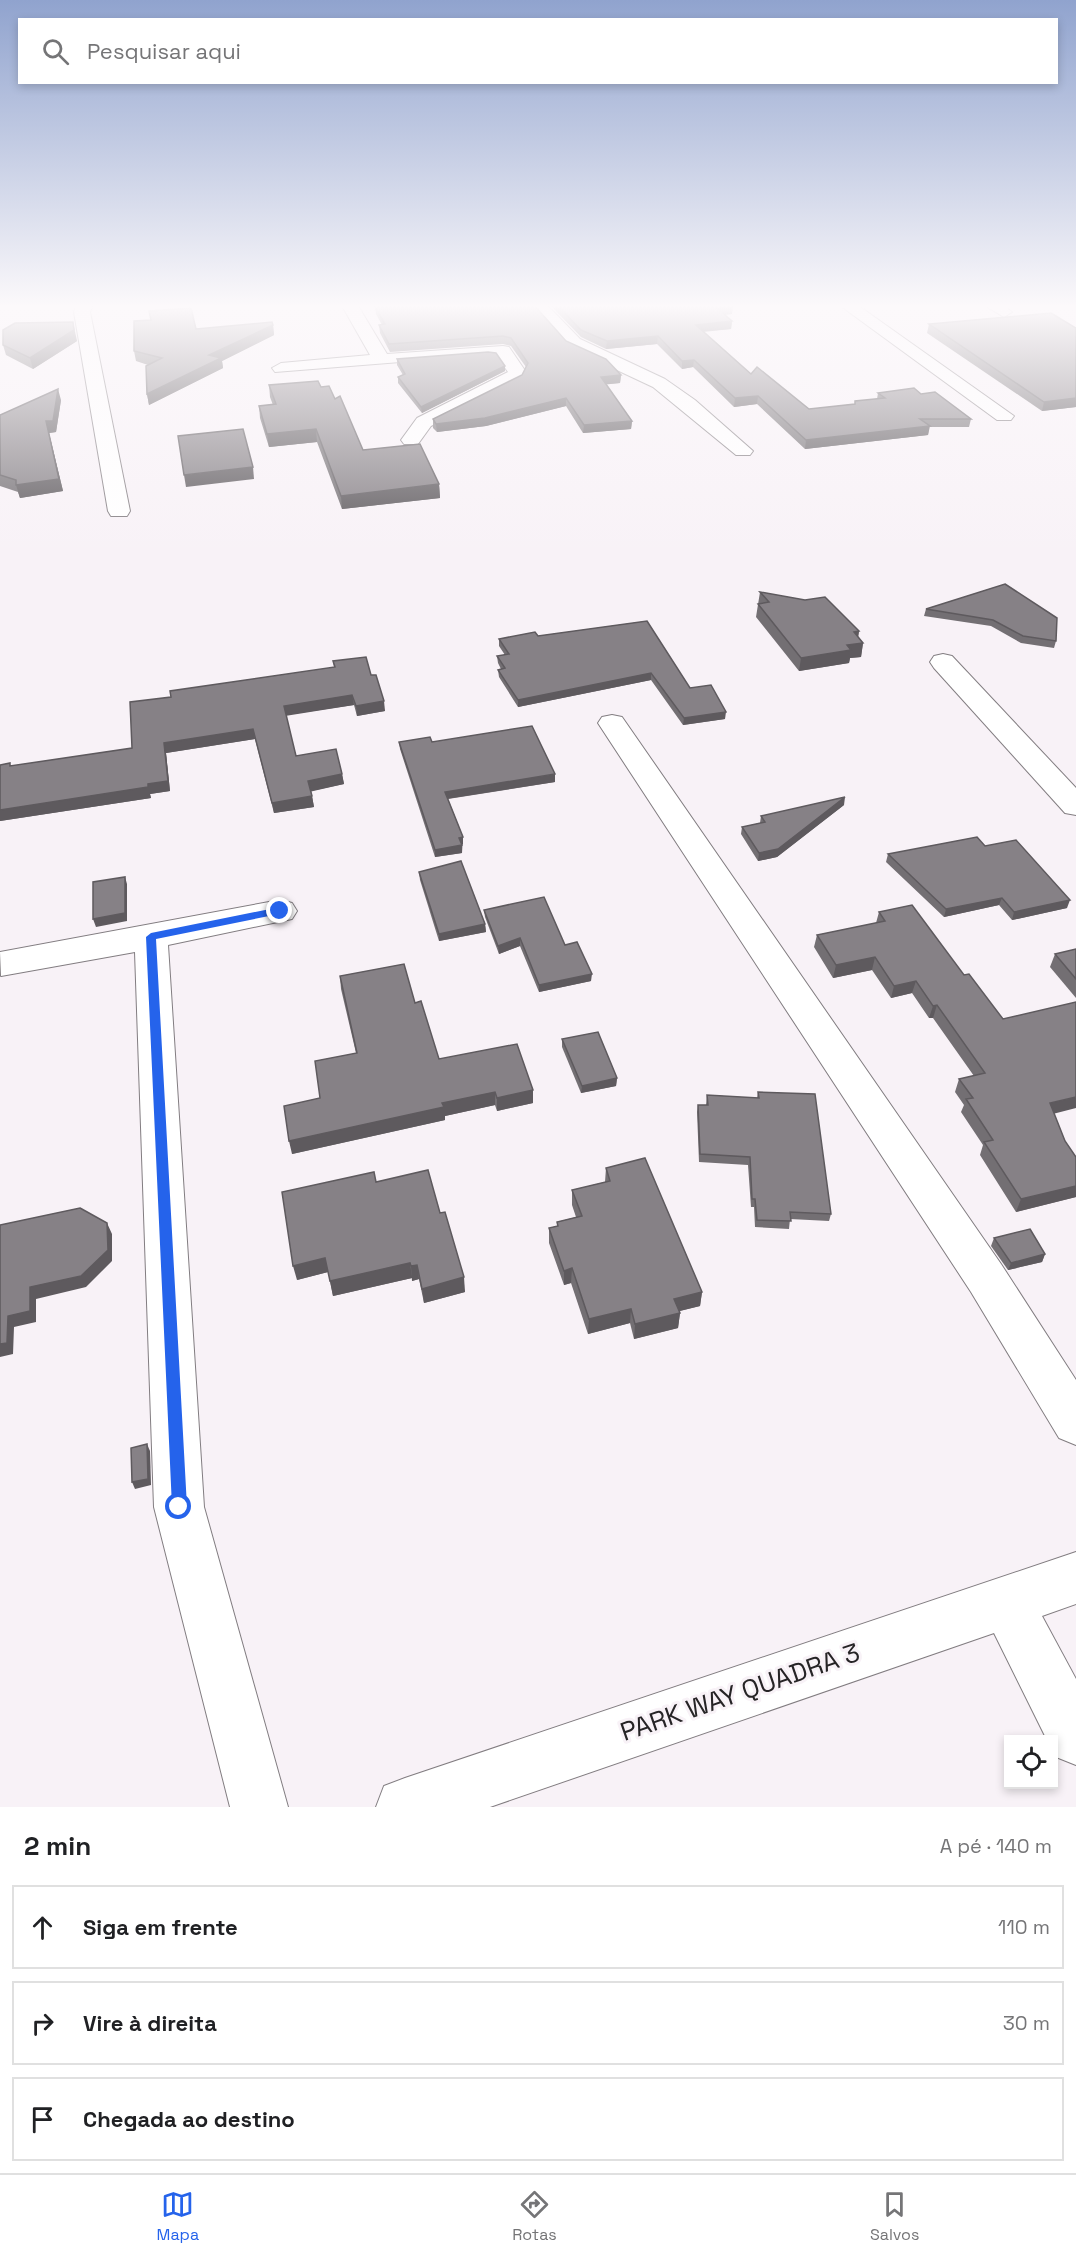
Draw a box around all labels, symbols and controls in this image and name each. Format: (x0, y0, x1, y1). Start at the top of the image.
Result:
search box (18, 18, 1058, 84)
icon: search (39, 35, 72, 68)
text: Pesquisar aqui (87, 37, 241, 65)
route end (266, 897, 292, 923)
route start (165, 1493, 191, 1519)
street label: PARK WAY QUADRA 3 (616, 1635, 864, 1749)
map controls (1004, 1735, 1058, 1789)
button: locate (1004, 1735, 1058, 1789)
text: 2 min (24, 1829, 91, 1863)
text: A pé · 140 m (940, 1833, 1052, 1859)
icon: ahead (26, 1911, 59, 1944)
text: Siga em frente (83, 1913, 238, 1941)
text: 110 m (998, 1914, 1050, 1940)
icon: right (26, 2007, 59, 2040)
text: Vire à direita (83, 2009, 217, 2037)
text: 30 m (1003, 2010, 1050, 2036)
icon: arrive (26, 2103, 59, 2136)
text: Chegada ao destino (83, 2105, 295, 2133)
tab: Mapa (157, 2188, 199, 2245)
tab: Rotas (512, 2188, 557, 2245)
tab: Salvos (870, 2188, 919, 2245)

